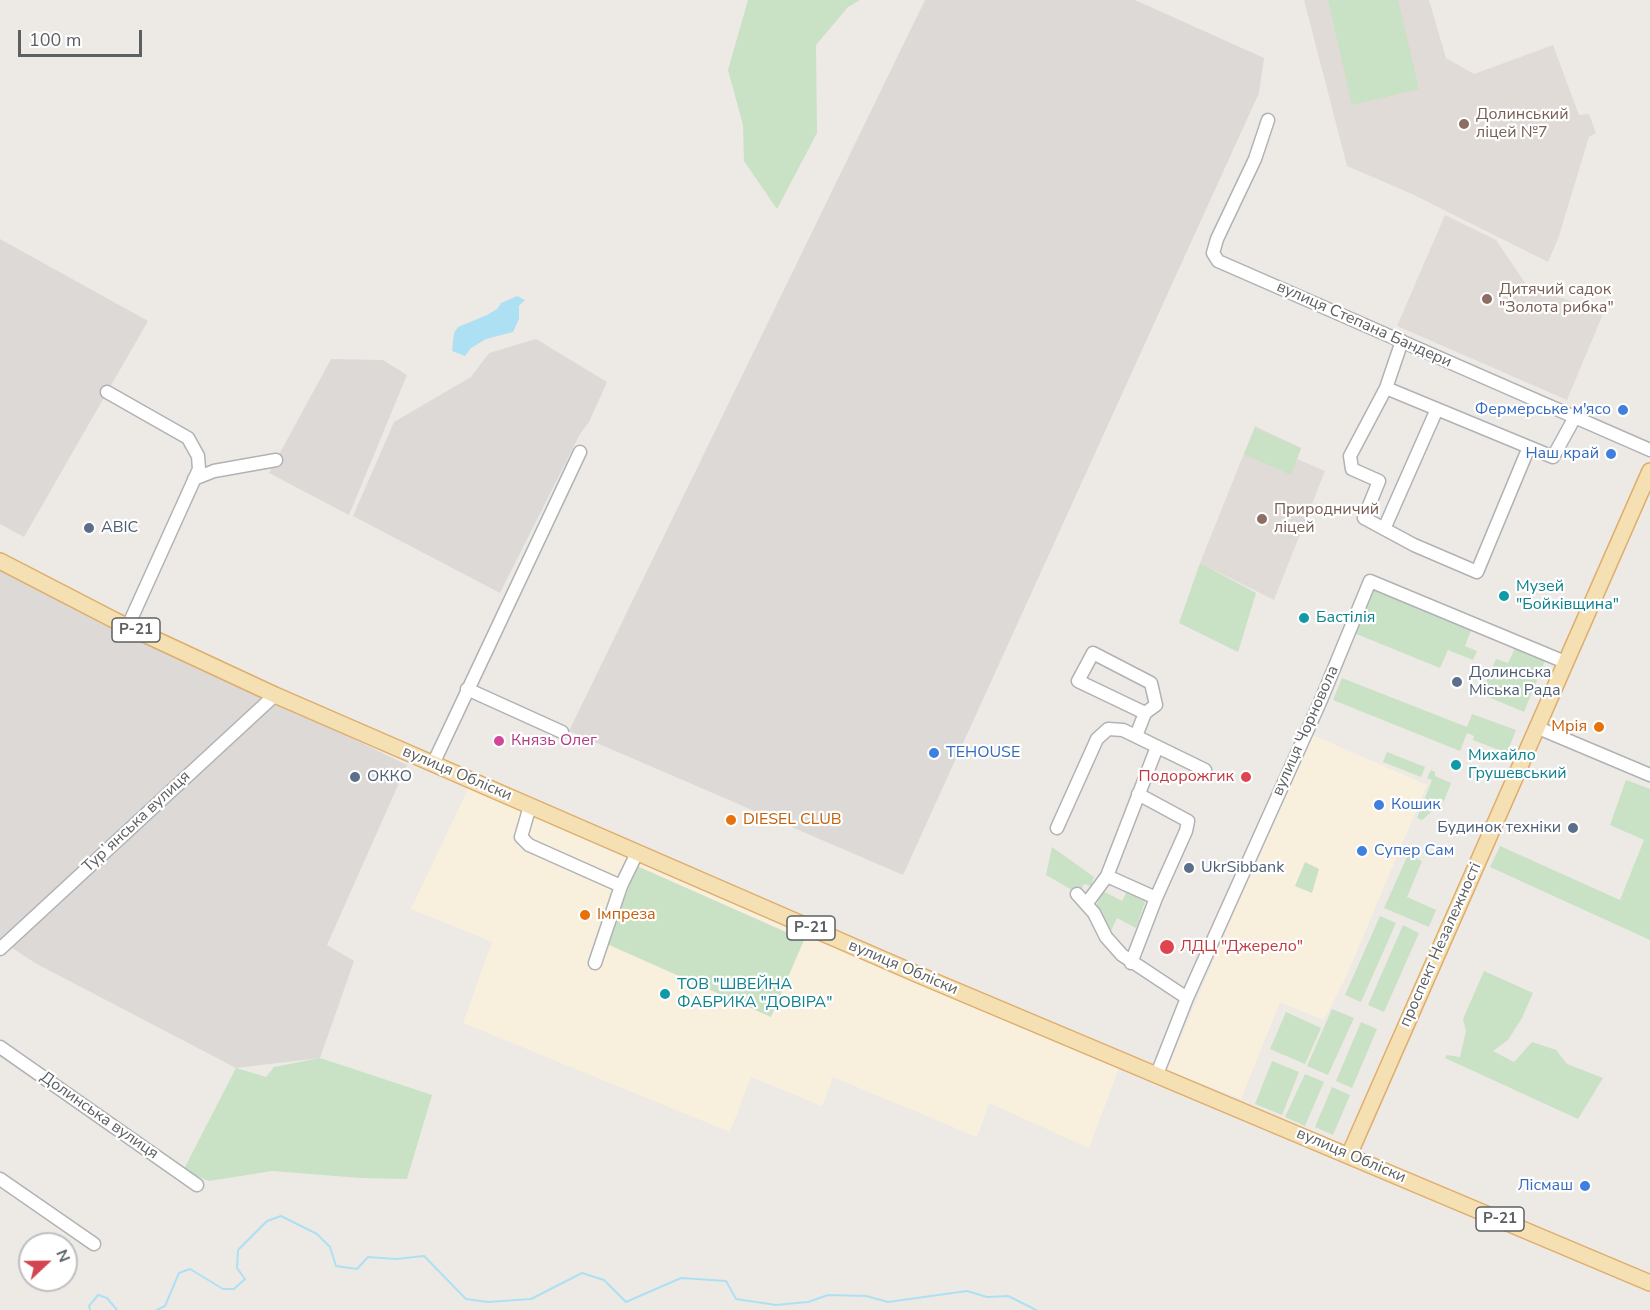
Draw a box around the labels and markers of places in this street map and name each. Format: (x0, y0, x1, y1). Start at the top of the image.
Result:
place label: Долинський ліцей №7 (1476, 105, 1569, 143)
marker: Долинський ліцей №7 (1457, 117, 1471, 131)
place label: Дитячий садок "Золота рибка" (1499, 280, 1614, 318)
marker: Дитячий садок "Золота рибка" (1480, 292, 1494, 306)
place label: Фермерське м'ясо (1475, 400, 1611, 420)
marker: Фермерське м'ясо (1616, 403, 1630, 417)
place label: Наш край (1525, 444, 1599, 464)
marker: Наш край (1604, 447, 1618, 461)
place label: Природничий ліцей (1274, 500, 1379, 538)
marker: Природничий ліцей (1255, 512, 1269, 526)
place label: АВІС (101, 518, 138, 538)
marker: АВІС (82, 521, 96, 535)
place label: Музей "Бойківщина" (1516, 577, 1619, 615)
marker: Музей "Бойківщина" (1497, 589, 1511, 603)
place label: Бастілія (1316, 608, 1375, 628)
marker: Бастілія (1297, 611, 1311, 625)
place label: Долинська Міська Рада (1469, 663, 1561, 701)
marker: Долинська Міська Рада (1450, 675, 1464, 689)
place label: Мрія (1551, 717, 1587, 737)
marker: Мрія (1592, 720, 1606, 734)
place label: Князь Олег (511, 731, 597, 751)
marker: Князь Олег (492, 734, 506, 748)
place label: TEHOUSE (946, 743, 1020, 763)
marker: TEHOUSE (927, 746, 941, 760)
place label: Михайло Грушевський (1468, 746, 1567, 784)
marker: Михайло Грушевський (1449, 758, 1463, 772)
place label: ОККО (367, 767, 412, 787)
place label: Подорожгик (1138, 767, 1234, 787)
marker: ОККО (348, 770, 362, 784)
marker: Подорожгик (1239, 770, 1253, 784)
place label: Кошик (1391, 795, 1441, 815)
marker: Кошик (1372, 798, 1386, 812)
place label: DIESEL CLUB (743, 810, 842, 830)
marker: DIESEL CLUB (724, 813, 738, 827)
place label: Будинок техніки (1437, 818, 1561, 838)
marker: Будинок техніки (1566, 821, 1580, 835)
place label: Супер Сам (1374, 841, 1454, 861)
marker: Супер Сам (1355, 844, 1369, 858)
place label: UkrSibbank (1201, 858, 1284, 878)
marker: UkrSibbank (1182, 861, 1196, 875)
place label: Імпреза (597, 905, 656, 925)
marker: Імпреза (578, 908, 592, 922)
place label: ЛДЦ "Джерело" (1180, 937, 1303, 957)
marker: ЛДЦ "Джерело" (1158, 938, 1176, 956)
place label: ТОВ "ШВЕЙНА ФАБРИКА "ДОВІРА" (677, 975, 832, 1013)
marker: ТОВ "ШВЕЙНА ФАБРИКА "ДОВІРА" (658, 987, 672, 1001)
place label: Лісмаш (1518, 1176, 1573, 1196)
marker: Лісмаш (1578, 1179, 1592, 1193)

